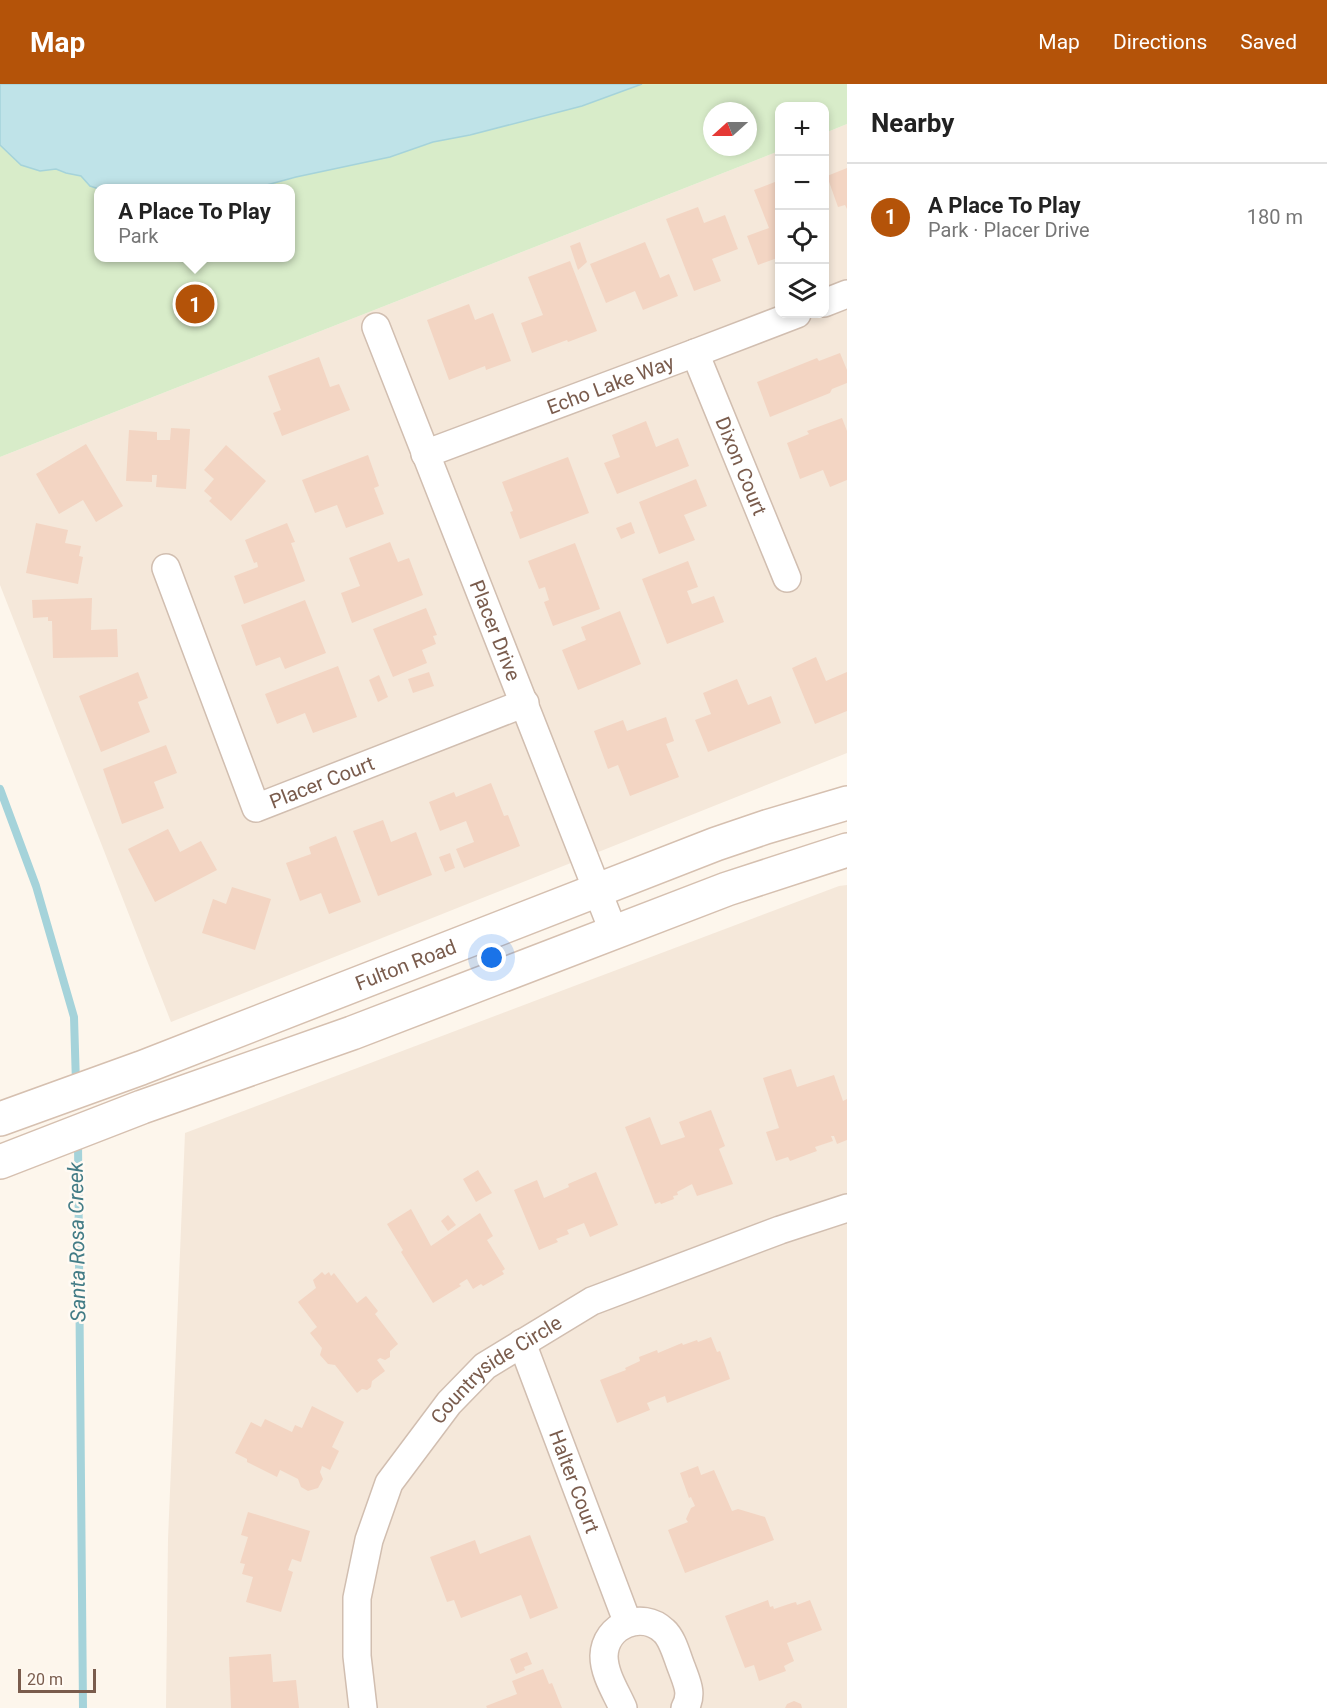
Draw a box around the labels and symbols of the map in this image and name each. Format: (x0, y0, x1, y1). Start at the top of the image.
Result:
north arrow (703, 102, 757, 156)
pin: 1 (176, 282, 214, 326)
street label: Echo Lake Way (544, 350, 678, 419)
street label: Dixon Court (710, 413, 772, 519)
street label: Placer Drive (465, 577, 526, 684)
street label: Placer Court (266, 751, 378, 814)
street label: Fulton Road (352, 934, 460, 995)
your location (477, 943, 506, 972)
water label: Santa Rosa Creek (64, 1161, 90, 1322)
street label: Countryside Circle (426, 1310, 566, 1429)
street label: Halter Court (544, 1427, 605, 1536)
scale bar (18, 1666, 96, 1694)

